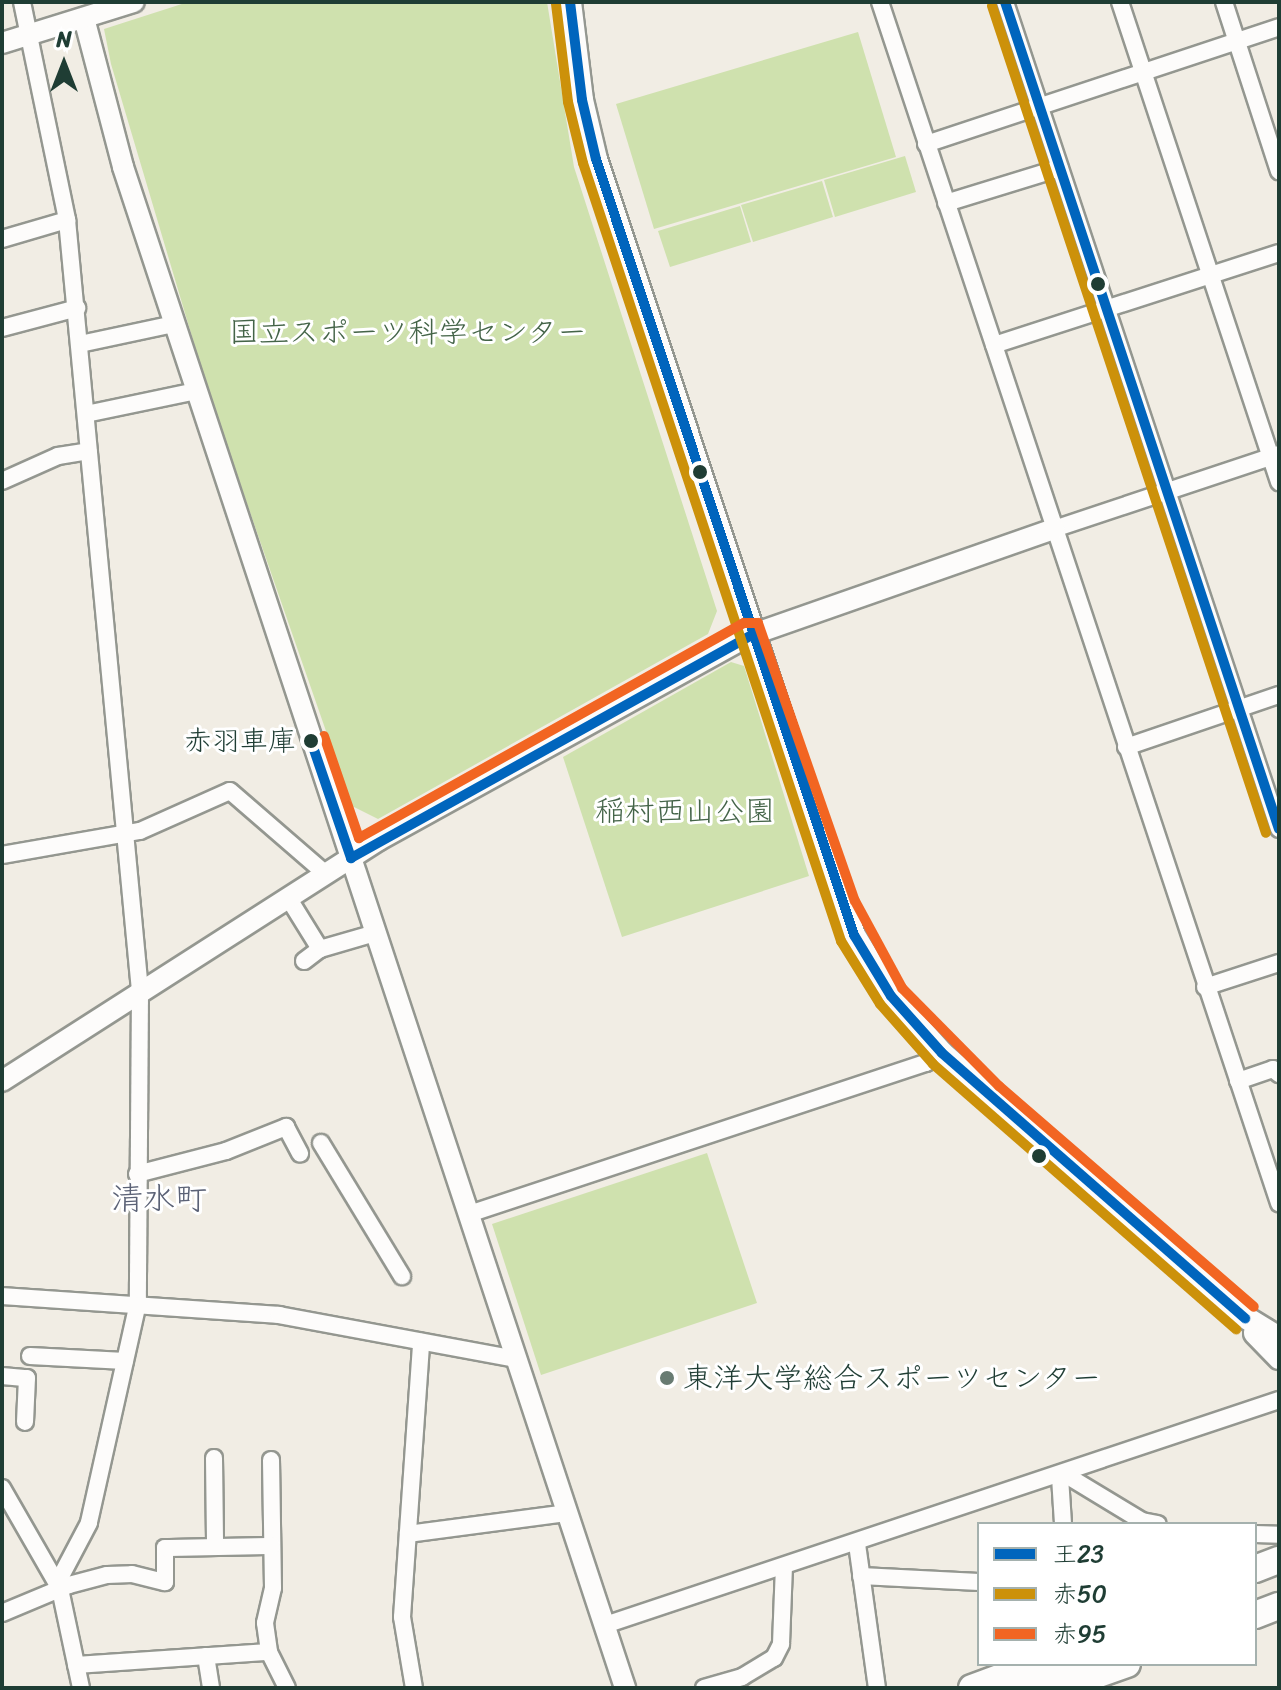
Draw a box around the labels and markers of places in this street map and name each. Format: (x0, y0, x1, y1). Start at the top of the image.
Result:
unlabelled marker (1090, 276, 1106, 292)
unlabelled marker (692, 464, 708, 480)
place label: 赤羽車庫 (184, 724, 296, 758)
marker: 赤羽車庫 (303, 733, 319, 749)
unlabelled marker (1031, 1148, 1047, 1164)
place label: 東洋大学総合スポーツセンター (683, 1360, 1103, 1396)
marker: 東洋大学総合スポーツセンター (658, 1369, 676, 1387)

